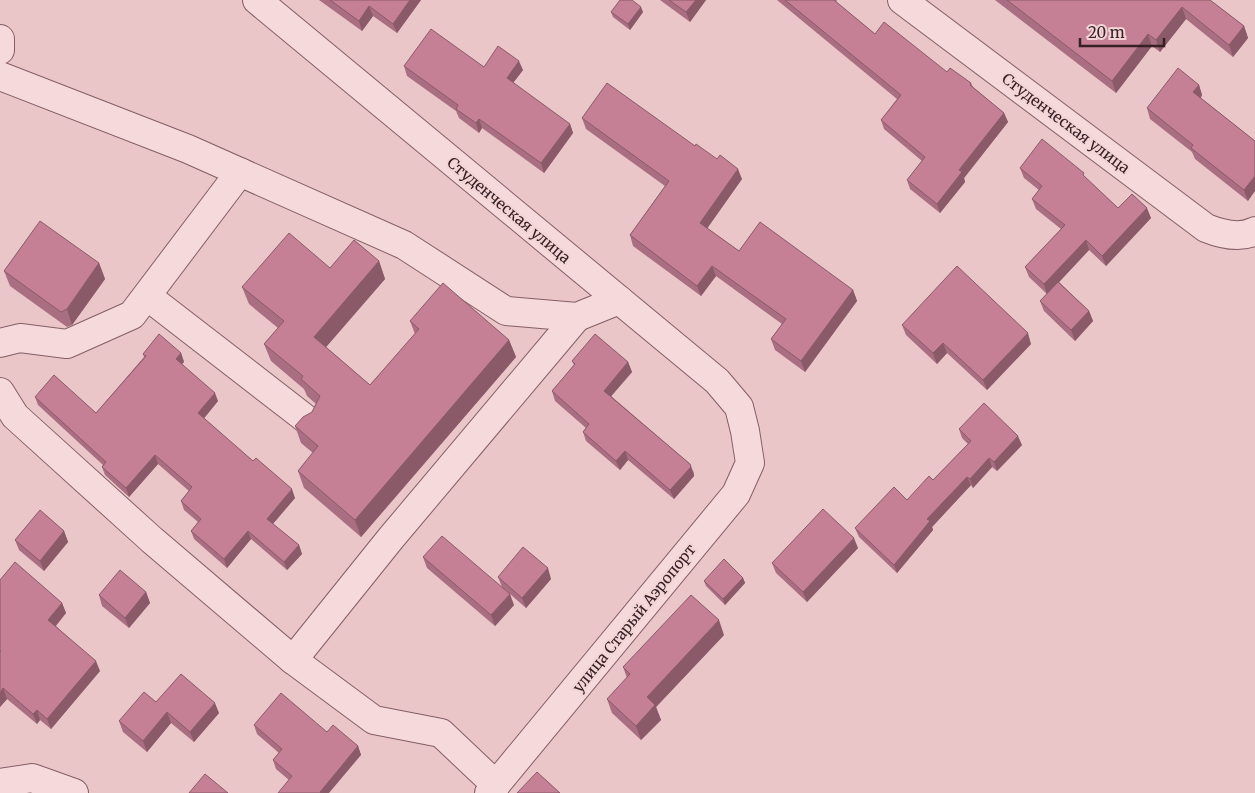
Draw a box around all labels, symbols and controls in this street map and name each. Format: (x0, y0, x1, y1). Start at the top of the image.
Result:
scale bar (1080, 15, 1164, 47)
text: 20 m (1088, 23, 1125, 42)
street label: Студенческая улица (998, 69, 1134, 177)
street label: Студенческая улица (443, 153, 575, 267)
street label: улица Старый Аэропорт (568, 540, 700, 696)

